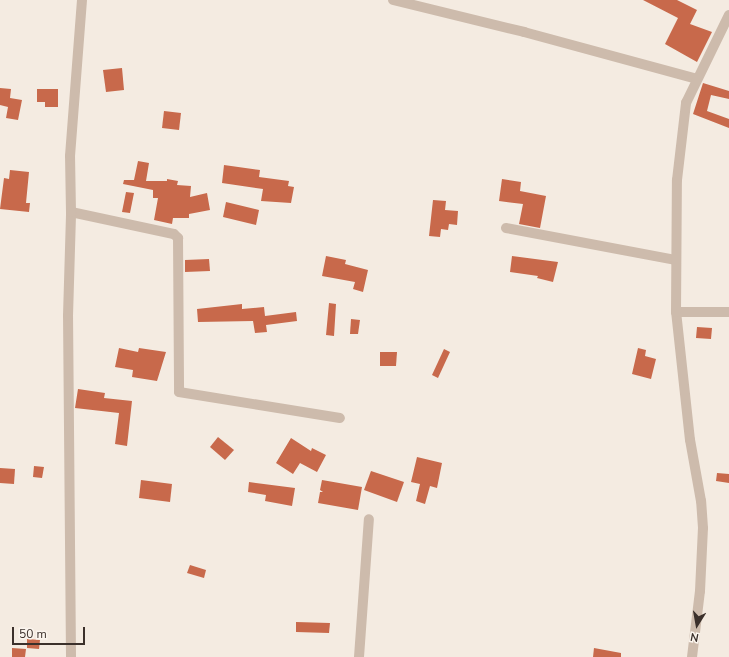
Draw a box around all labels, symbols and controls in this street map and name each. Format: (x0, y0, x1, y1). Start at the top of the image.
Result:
north arrow (677, 605, 717, 645)
scale bar (14, 619, 87, 645)
text: 50 m (19, 626, 47, 642)
text: N (689, 629, 700, 645)

